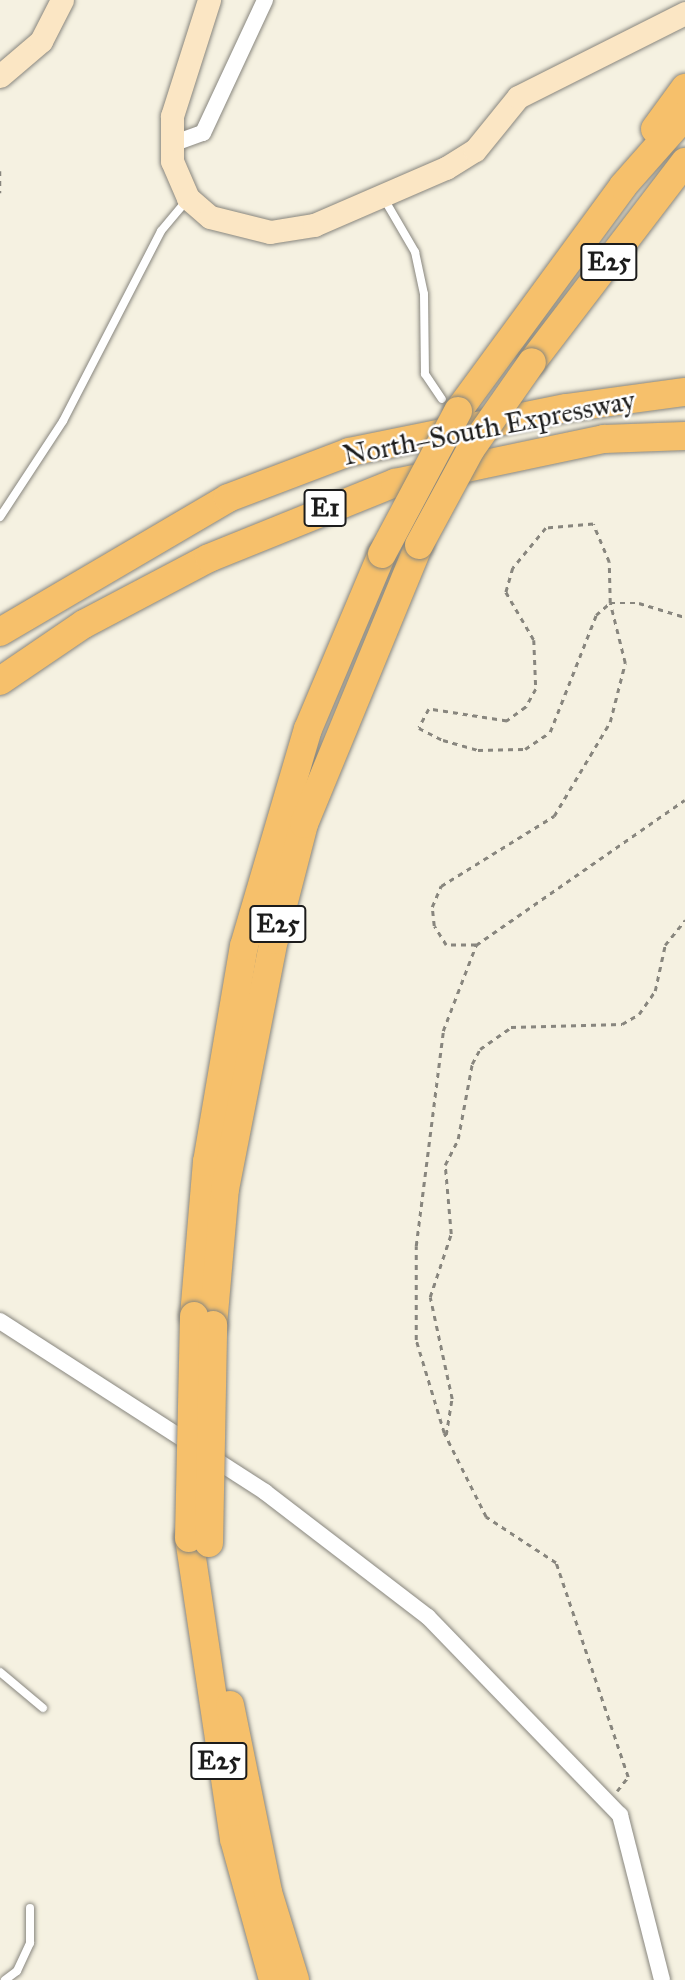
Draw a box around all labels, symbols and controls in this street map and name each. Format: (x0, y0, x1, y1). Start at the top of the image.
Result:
road number: E25 (579, 240, 639, 284)
street label: North–South Expressway (340, 383, 638, 473)
road number: E1 (302, 486, 348, 530)
road number: E25 (248, 902, 308, 946)
road number: E25 (189, 1738, 249, 1784)

